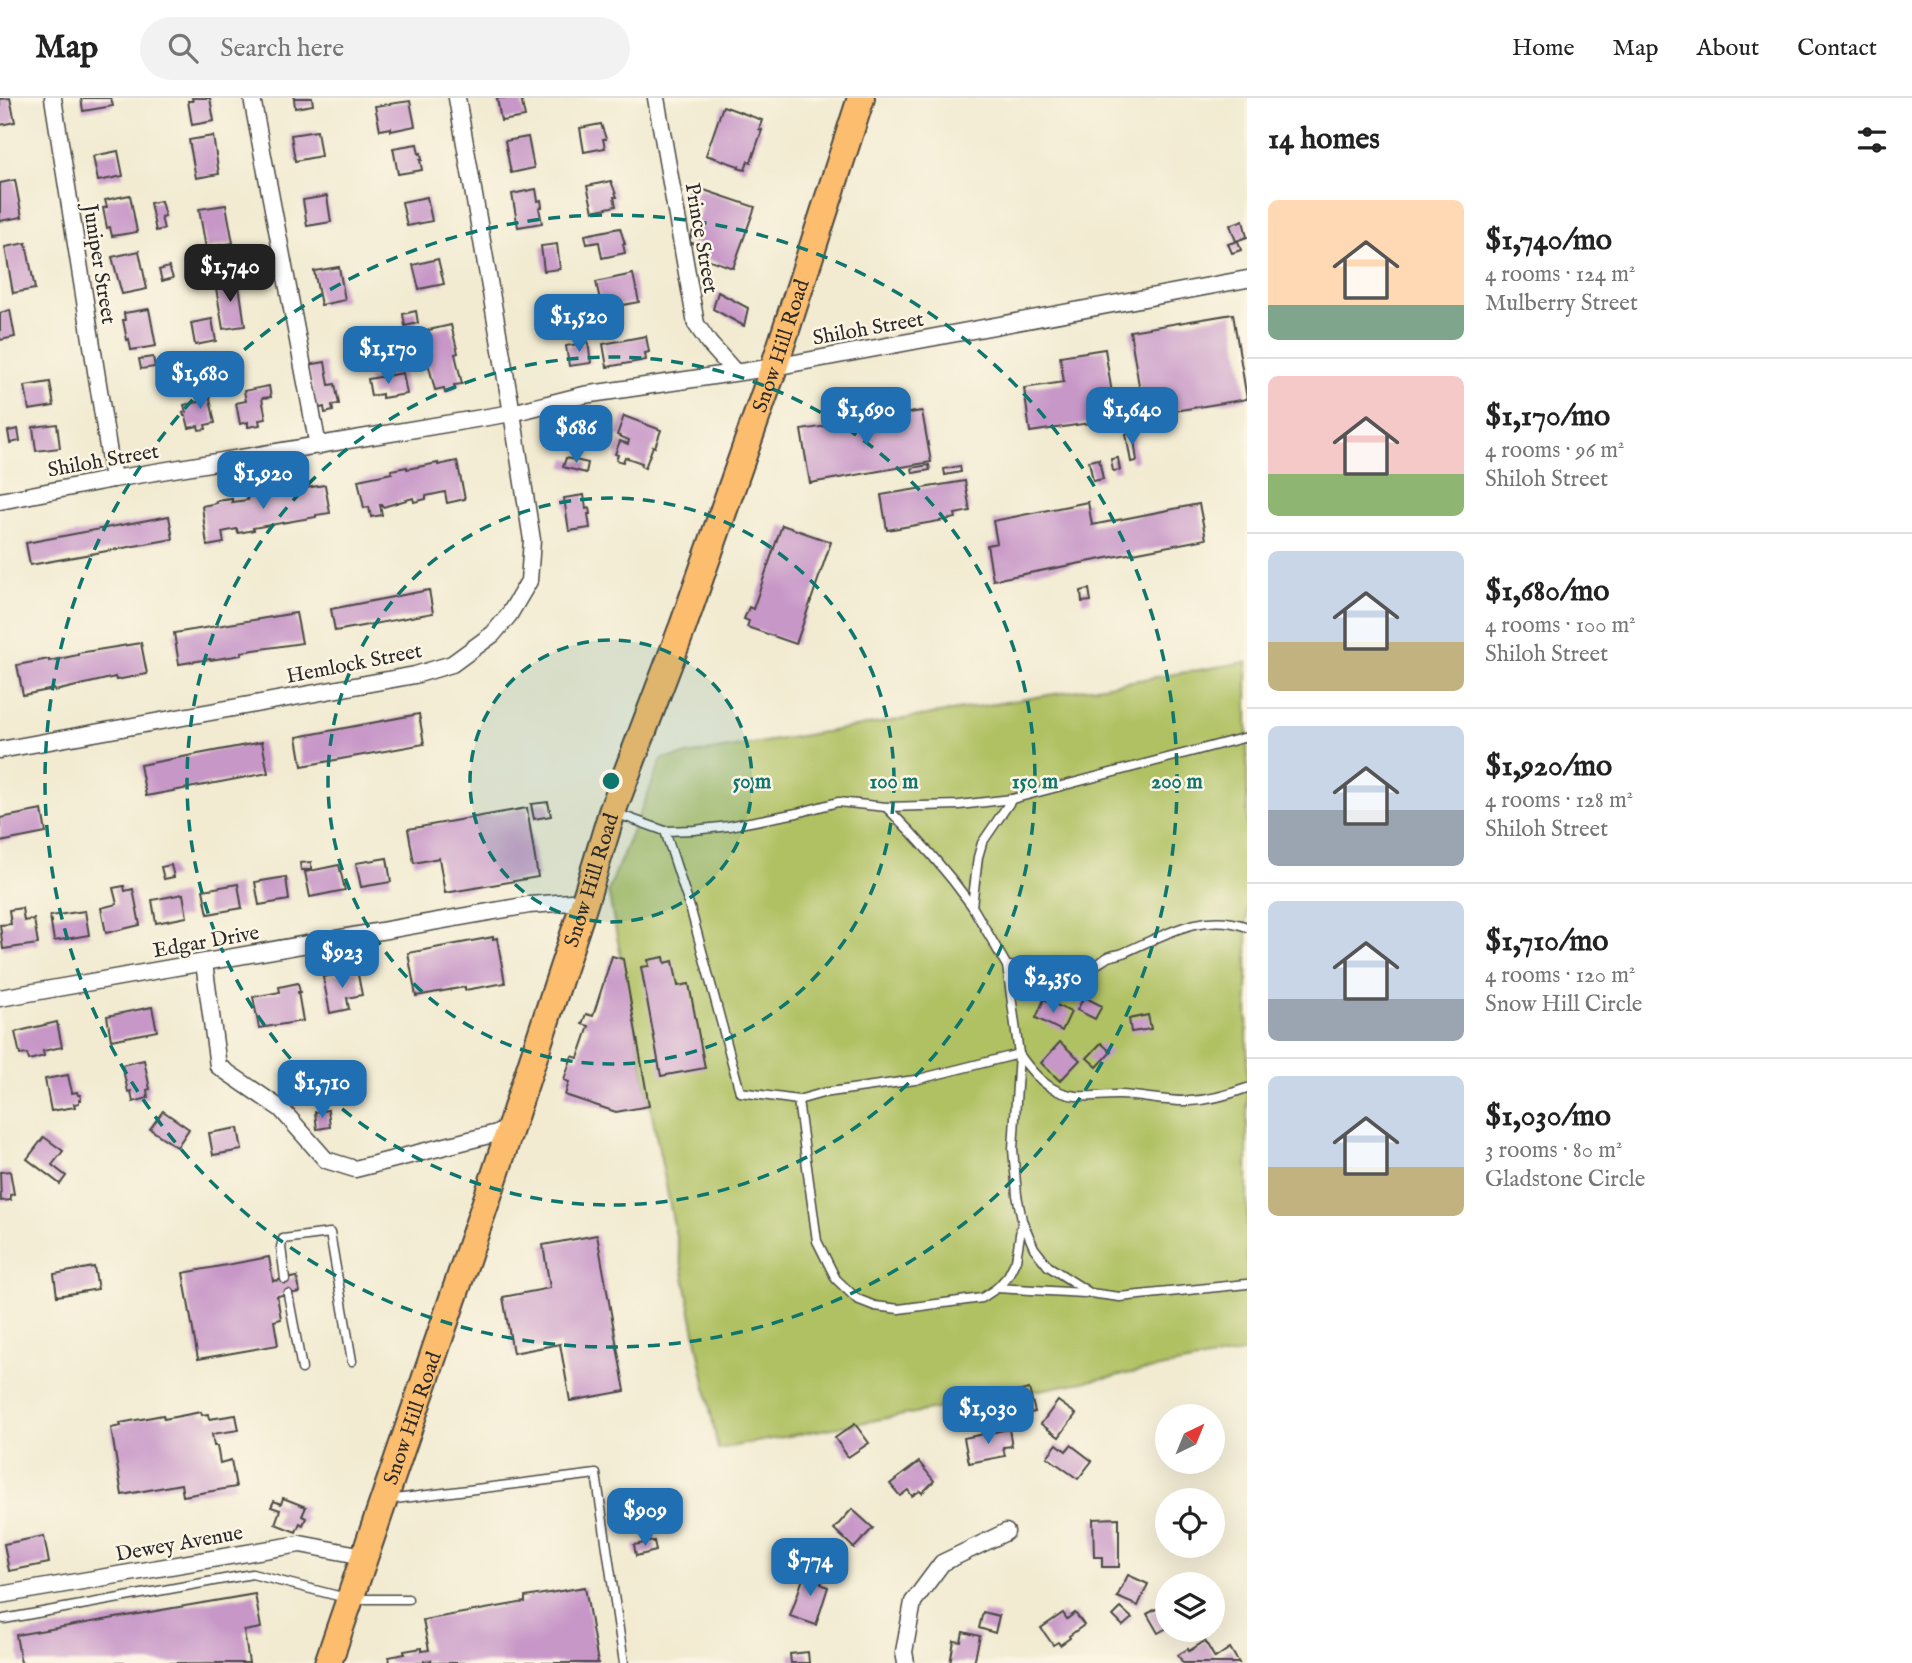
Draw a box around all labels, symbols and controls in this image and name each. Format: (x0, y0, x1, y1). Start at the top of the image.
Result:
search box (140, 17, 630, 80)
text: Map (35, 27, 98, 69)
icon: search (164, 29, 202, 67)
text: Search here (220, 32, 344, 65)
text: Home (1512, 33, 1575, 64)
text: Map (1613, 33, 1659, 64)
text: About (1697, 33, 1759, 64)
text: Contact (1797, 33, 1877, 64)
text: 14 homes (1268, 121, 1380, 159)
icon: filters (1853, 121, 1891, 159)
street label: Prince Street (677, 181, 724, 296)
street label: Juniper Street (75, 200, 121, 326)
text: $1,740/mo (1485, 222, 1612, 260)
icon: home (1324, 228, 1408, 312)
pin: $1,740 (173, 244, 287, 304)
text: $1,740 (200, 252, 260, 281)
text: 4 rooms · 124 m² (1485, 260, 1635, 289)
street label: Snow Hill Road (747, 275, 817, 416)
text: Mulberry Street (1485, 289, 1638, 318)
pin: $1,520 (522, 294, 636, 354)
text: $1,520 (550, 302, 608, 331)
street label: Shiloh Street (811, 306, 926, 353)
pin: $1,170 (331, 327, 445, 386)
text: $1,170 (359, 334, 417, 363)
pin: $1,680 (143, 352, 257, 411)
text: $1,680 (171, 359, 229, 388)
pin: $1,690 (809, 388, 923, 447)
pin: $1,640 (1075, 388, 1189, 447)
text: $1,690 (837, 395, 895, 424)
text: $1,640 (1102, 395, 1162, 424)
text: $1,170/mo (1485, 398, 1610, 436)
icon: home (1324, 404, 1408, 488)
pin: $686 (535, 406, 617, 465)
text: $686 (555, 413, 597, 442)
text: 4 rooms · 96 m² (1485, 436, 1624, 465)
street label: Shiloh Street (46, 438, 161, 485)
pin: $1,920 (206, 452, 320, 511)
text: $1,920 (233, 459, 293, 488)
text: Shiloh Street (1485, 465, 1608, 494)
text: $1,680/mo (1485, 573, 1609, 611)
icon: home (1324, 579, 1408, 663)
text: 4 rooms · 100 m² (1485, 611, 1636, 640)
street label: Hemlock Street (284, 638, 424, 691)
text: Shiloh Street (1485, 640, 1608, 669)
text: $1,920/mo (1485, 748, 1612, 786)
icon: home (1324, 754, 1408, 838)
centre of rings (599, 769, 623, 793)
text: 50 m (733, 769, 772, 796)
text: 100 m (869, 769, 919, 796)
text: 150 m (1012, 769, 1059, 796)
text: 200 m (1151, 769, 1203, 796)
text: 4 rooms · 128 m² (1485, 786, 1633, 815)
street label: Snow Hill Road (559, 809, 626, 951)
text: Shiloh Street (1485, 815, 1608, 844)
street label: Edgar Drive (151, 920, 262, 965)
text: $1,710/mo (1485, 923, 1608, 961)
icon: home (1324, 929, 1408, 1013)
pin: $923 (301, 930, 383, 990)
text: $923 (321, 938, 363, 967)
pin: $2,350 (996, 956, 1110, 1015)
text: 4 rooms · 120 m² (1485, 961, 1635, 990)
text: $2,350 (1024, 963, 1082, 992)
text: Snow Hill Circle (1485, 990, 1642, 1019)
pin: $1,710 (265, 1060, 379, 1120)
text: $1,710 (294, 1068, 350, 1097)
text: $1,030/mo (1485, 1098, 1611, 1136)
icon: home (1324, 1104, 1408, 1188)
text: 3 rooms · 80 m² (1485, 1136, 1622, 1165)
text: Gladstone Circle (1485, 1165, 1645, 1194)
street label: Snow Hill Road (378, 1348, 449, 1488)
pin: $1,030 (931, 1386, 1045, 1446)
text: $1,030 (959, 1394, 1017, 1423)
north arrow (1155, 1404, 1225, 1474)
map controls (1155, 1404, 1225, 1642)
pin: $909 (604, 1488, 686, 1548)
button: locate (1155, 1488, 1225, 1558)
text: $909 (623, 1496, 667, 1525)
street label: Dewey Avenue (113, 1520, 245, 1569)
pin: $774 (769, 1538, 851, 1598)
text: $774 (787, 1546, 833, 1575)
button: layers (1155, 1572, 1225, 1642)

